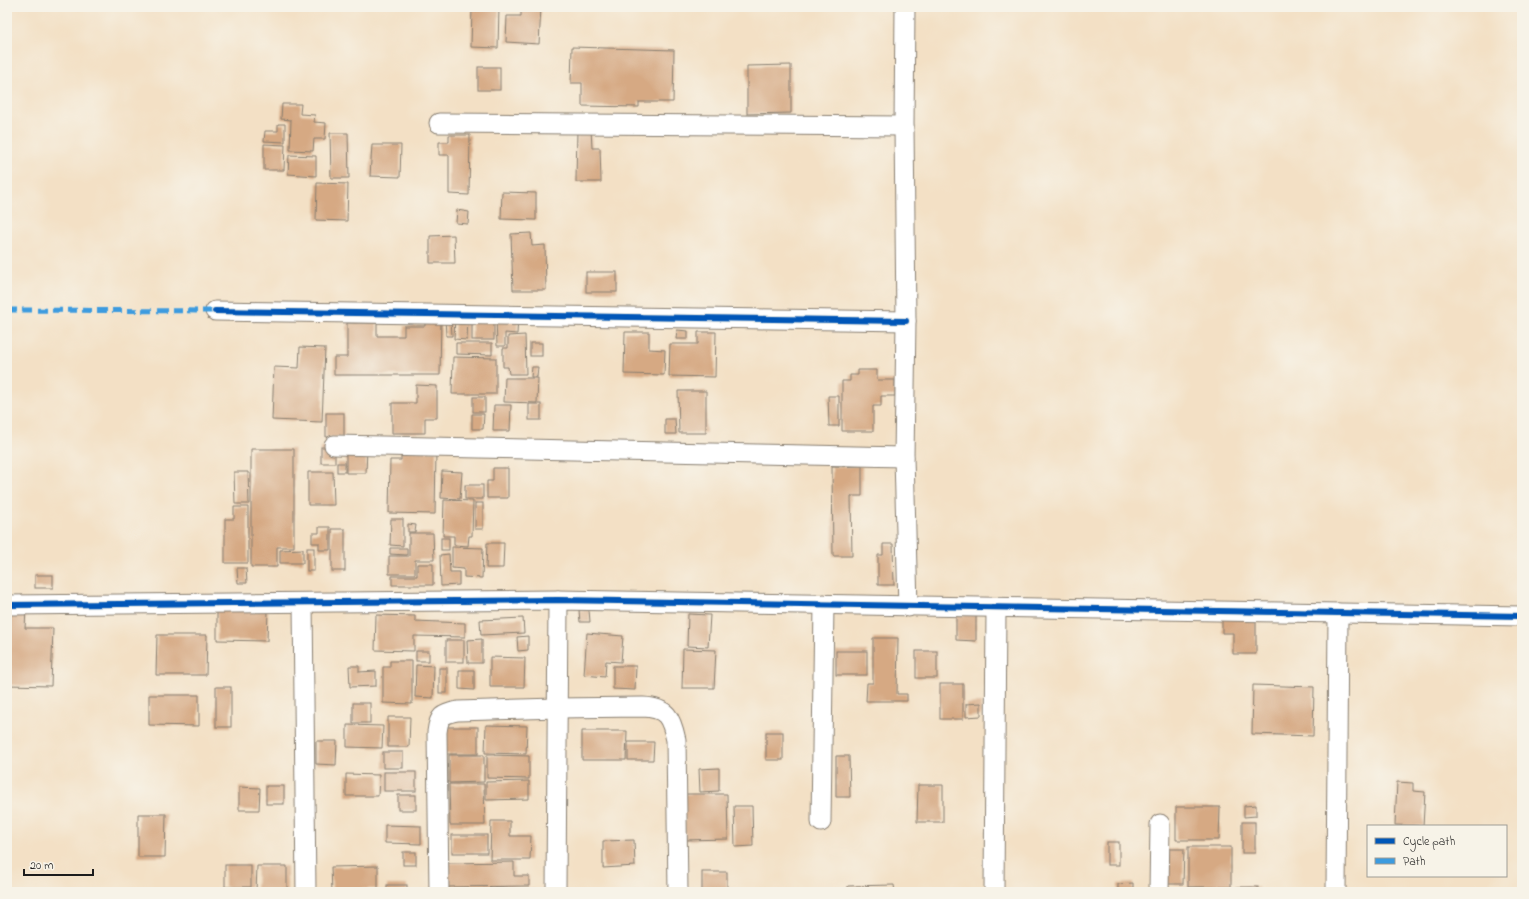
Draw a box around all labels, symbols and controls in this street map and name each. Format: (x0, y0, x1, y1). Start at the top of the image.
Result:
legend (1367, 825, 1507, 877)
text: Cycle path (1403, 833, 1455, 852)
scale bar (24, 851, 93, 877)
text: Path (1403, 853, 1426, 871)
text: 20 m (30, 857, 53, 875)

